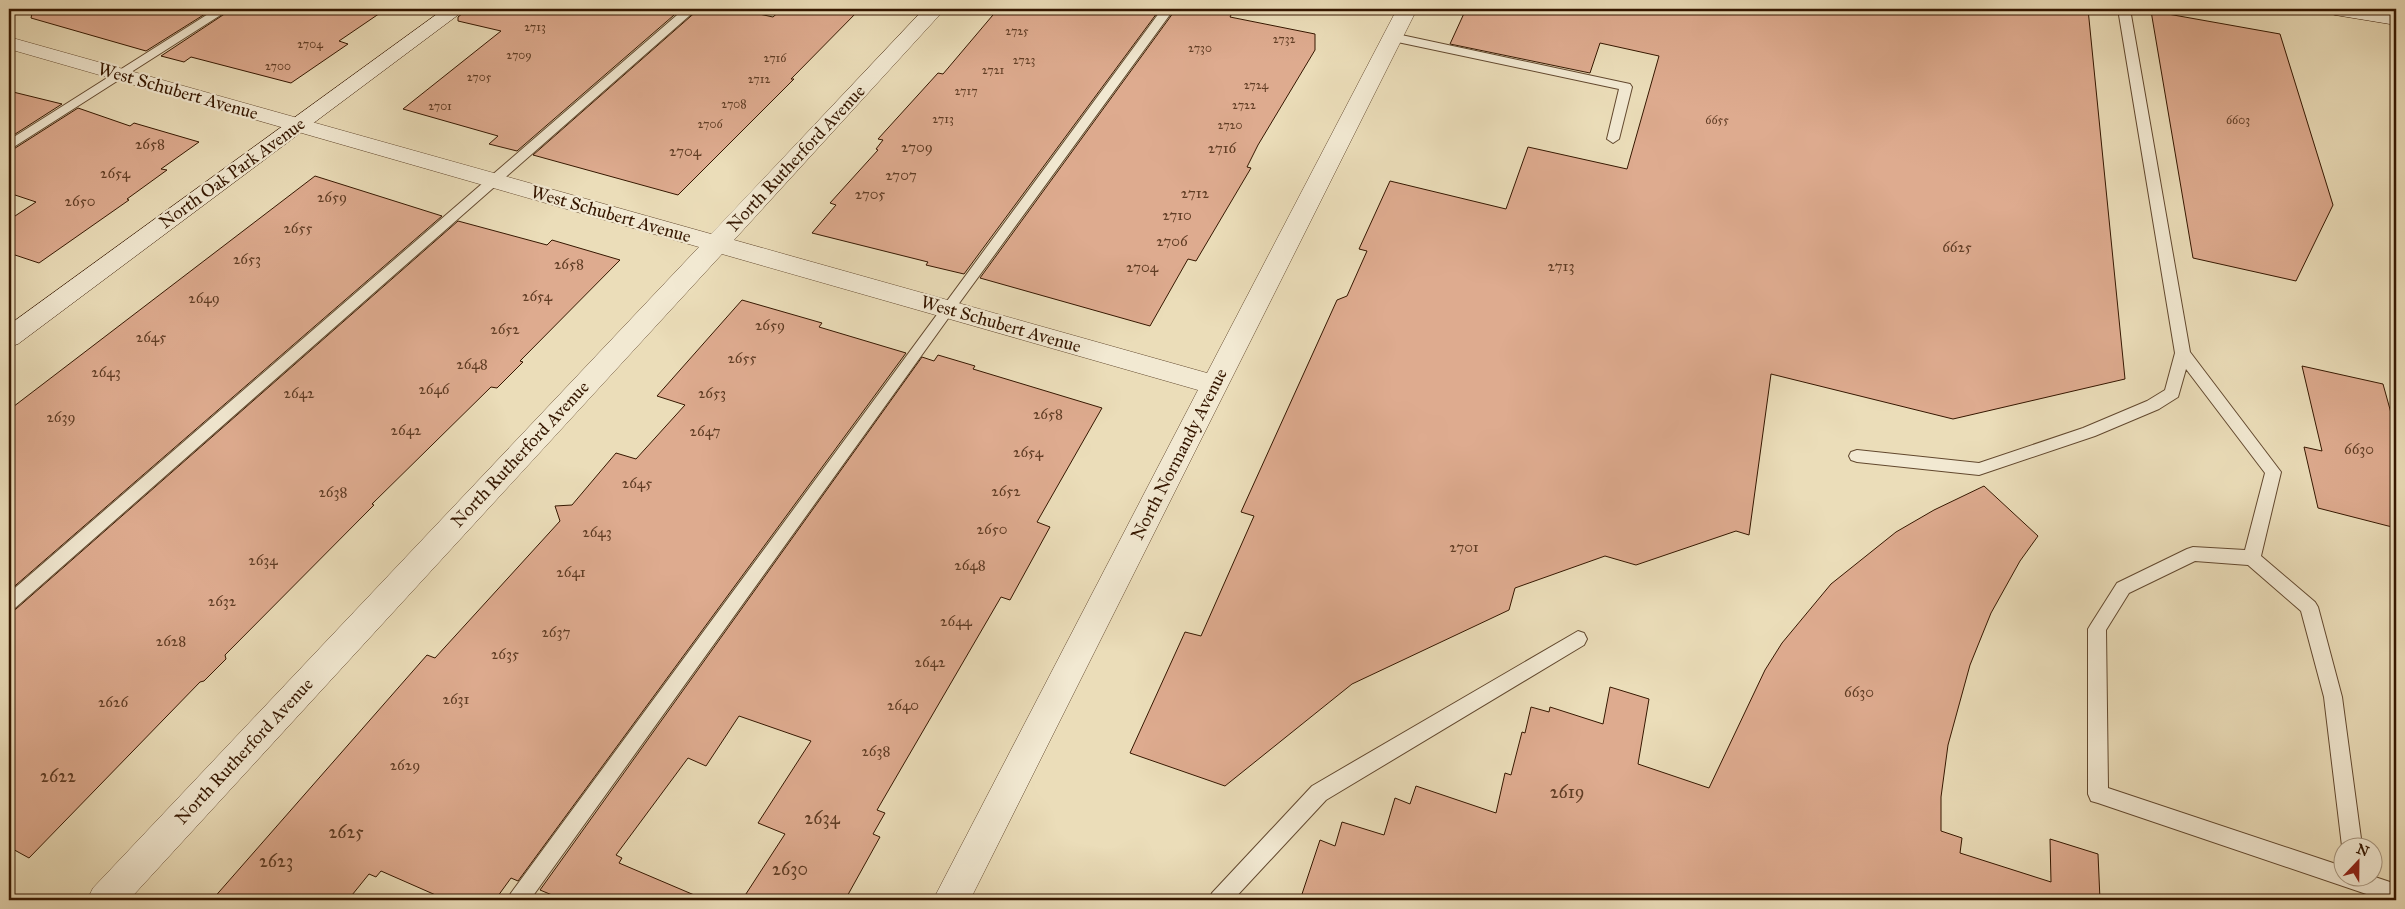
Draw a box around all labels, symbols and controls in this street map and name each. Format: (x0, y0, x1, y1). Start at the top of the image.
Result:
house number: 2713 (524, 20, 546, 34)
house number: 2725 (1005, 24, 1029, 38)
house number: 2732 (1273, 32, 1295, 46)
house number: 2704 (297, 37, 323, 51)
house number: 2730 (1188, 41, 1212, 55)
house number: 2709 (506, 48, 532, 62)
house number: 2716 (764, 51, 787, 65)
house number: 2723 (1013, 53, 1036, 67)
street label: West Schubert Avenue (95, 58, 261, 124)
house number: 2700 (265, 59, 291, 73)
house number: 2721 (982, 63, 1005, 77)
house number: 2705 (467, 70, 492, 84)
house number: 2712 (748, 72, 770, 86)
house number: 2724 (1244, 78, 1269, 92)
street label: North Rutherford Avenue (722, 80, 870, 236)
house number: 2717 (954, 84, 978, 98)
house number: 2708 (721, 97, 747, 111)
house number: 2722 (1232, 98, 1256, 112)
house number: 2701 (428, 99, 452, 113)
house number: 2713 (932, 112, 954, 126)
street label: North Oak Park Avenue (155, 113, 309, 233)
house number: 6655 (1705, 113, 1729, 127)
house number: 6603 (2226, 113, 2250, 127)
house number: 2706 (697, 117, 723, 131)
house number: 2720 (1218, 118, 1242, 132)
house number: 2658 (135, 135, 165, 153)
house number: 2709 (901, 138, 933, 156)
house number: 2716 (1208, 139, 1238, 157)
house number: 2704 (669, 142, 702, 160)
house number: 2654 (100, 164, 131, 182)
house number: 2707 (885, 166, 917, 184)
street label: West Schubert Avenue (528, 181, 694, 247)
house number: 2712 (1181, 184, 1210, 202)
house number: 2705 (855, 185, 885, 203)
house number: 2659 (317, 188, 347, 206)
house number: 2650 (65, 192, 95, 210)
house number: 2710 (1162, 206, 1192, 224)
house number: 2655 (283, 219, 313, 237)
house number: 2706 (1156, 232, 1189, 250)
house number: 6625 (1942, 238, 1972, 256)
house number: 2653 (233, 250, 261, 268)
house number: 2658 (554, 255, 584, 273)
house number: 2713 (1548, 257, 1574, 275)
house number: 2704 (1126, 258, 1159, 276)
house number: 2654 (522, 287, 553, 305)
house number: 2649 (188, 289, 220, 307)
street label: West Schubert Avenue (918, 291, 1084, 357)
house number: 2659 (755, 316, 785, 334)
house number: 2652 (490, 320, 520, 338)
house number: 2645 (136, 328, 166, 346)
house number: 2655 (727, 349, 757, 367)
house number: 2648 (456, 355, 488, 373)
house number: 2643 (91, 363, 121, 381)
street label: North Normandy Avenue (1126, 364, 1232, 544)
street label: North Rutherford Avenue (446, 376, 594, 532)
house number: 2646 (418, 380, 451, 398)
house number: 2642 (284, 384, 315, 402)
house number: 2653 (698, 384, 726, 402)
house number: 2658 (1033, 405, 1063, 423)
house number: 2639 (46, 408, 76, 426)
house number: 2642 (391, 421, 422, 439)
house number: 2647 (690, 422, 720, 440)
house number: 6630 (2344, 440, 2374, 458)
house number: 2654 (1013, 443, 1044, 461)
house number: 2645 (622, 474, 652, 492)
house number: 2652 (991, 482, 1021, 500)
house number: 2638 (318, 483, 348, 501)
house number: 2650 (977, 520, 1007, 538)
house number: 2643 (582, 523, 612, 541)
house number: 2701 (1449, 538, 1479, 556)
house number: 2634 (248, 551, 278, 569)
house number: 2648 (954, 556, 986, 574)
house number: 2641 (556, 563, 586, 581)
house number: 2632 (208, 592, 237, 610)
house number: 2644 (940, 612, 973, 630)
house number: 2637 (541, 623, 571, 641)
house number: 2628 (156, 632, 186, 650)
house number: 2635 (491, 645, 519, 663)
house number: 2642 (915, 653, 946, 671)
street label: North Rutherford Avenue (170, 673, 318, 829)
house number: 6630 (1844, 683, 1874, 701)
house number: 2631 (442, 690, 470, 708)
house number: 2626 (98, 693, 129, 711)
house number: 2640 (887, 696, 919, 714)
house number: 2638 (861, 742, 891, 760)
house number: 2629 (390, 756, 420, 774)
house number: 2622 (40, 765, 76, 787)
house number: 2619 (1550, 781, 1584, 803)
house number: 2634 (804, 807, 841, 829)
house number: 2625 (328, 821, 364, 843)
north arrow (2332, 836, 2382, 886)
text: N (2354, 840, 2371, 861)
house number: 2623 (259, 850, 293, 872)
house number: 2630 (772, 858, 808, 880)

